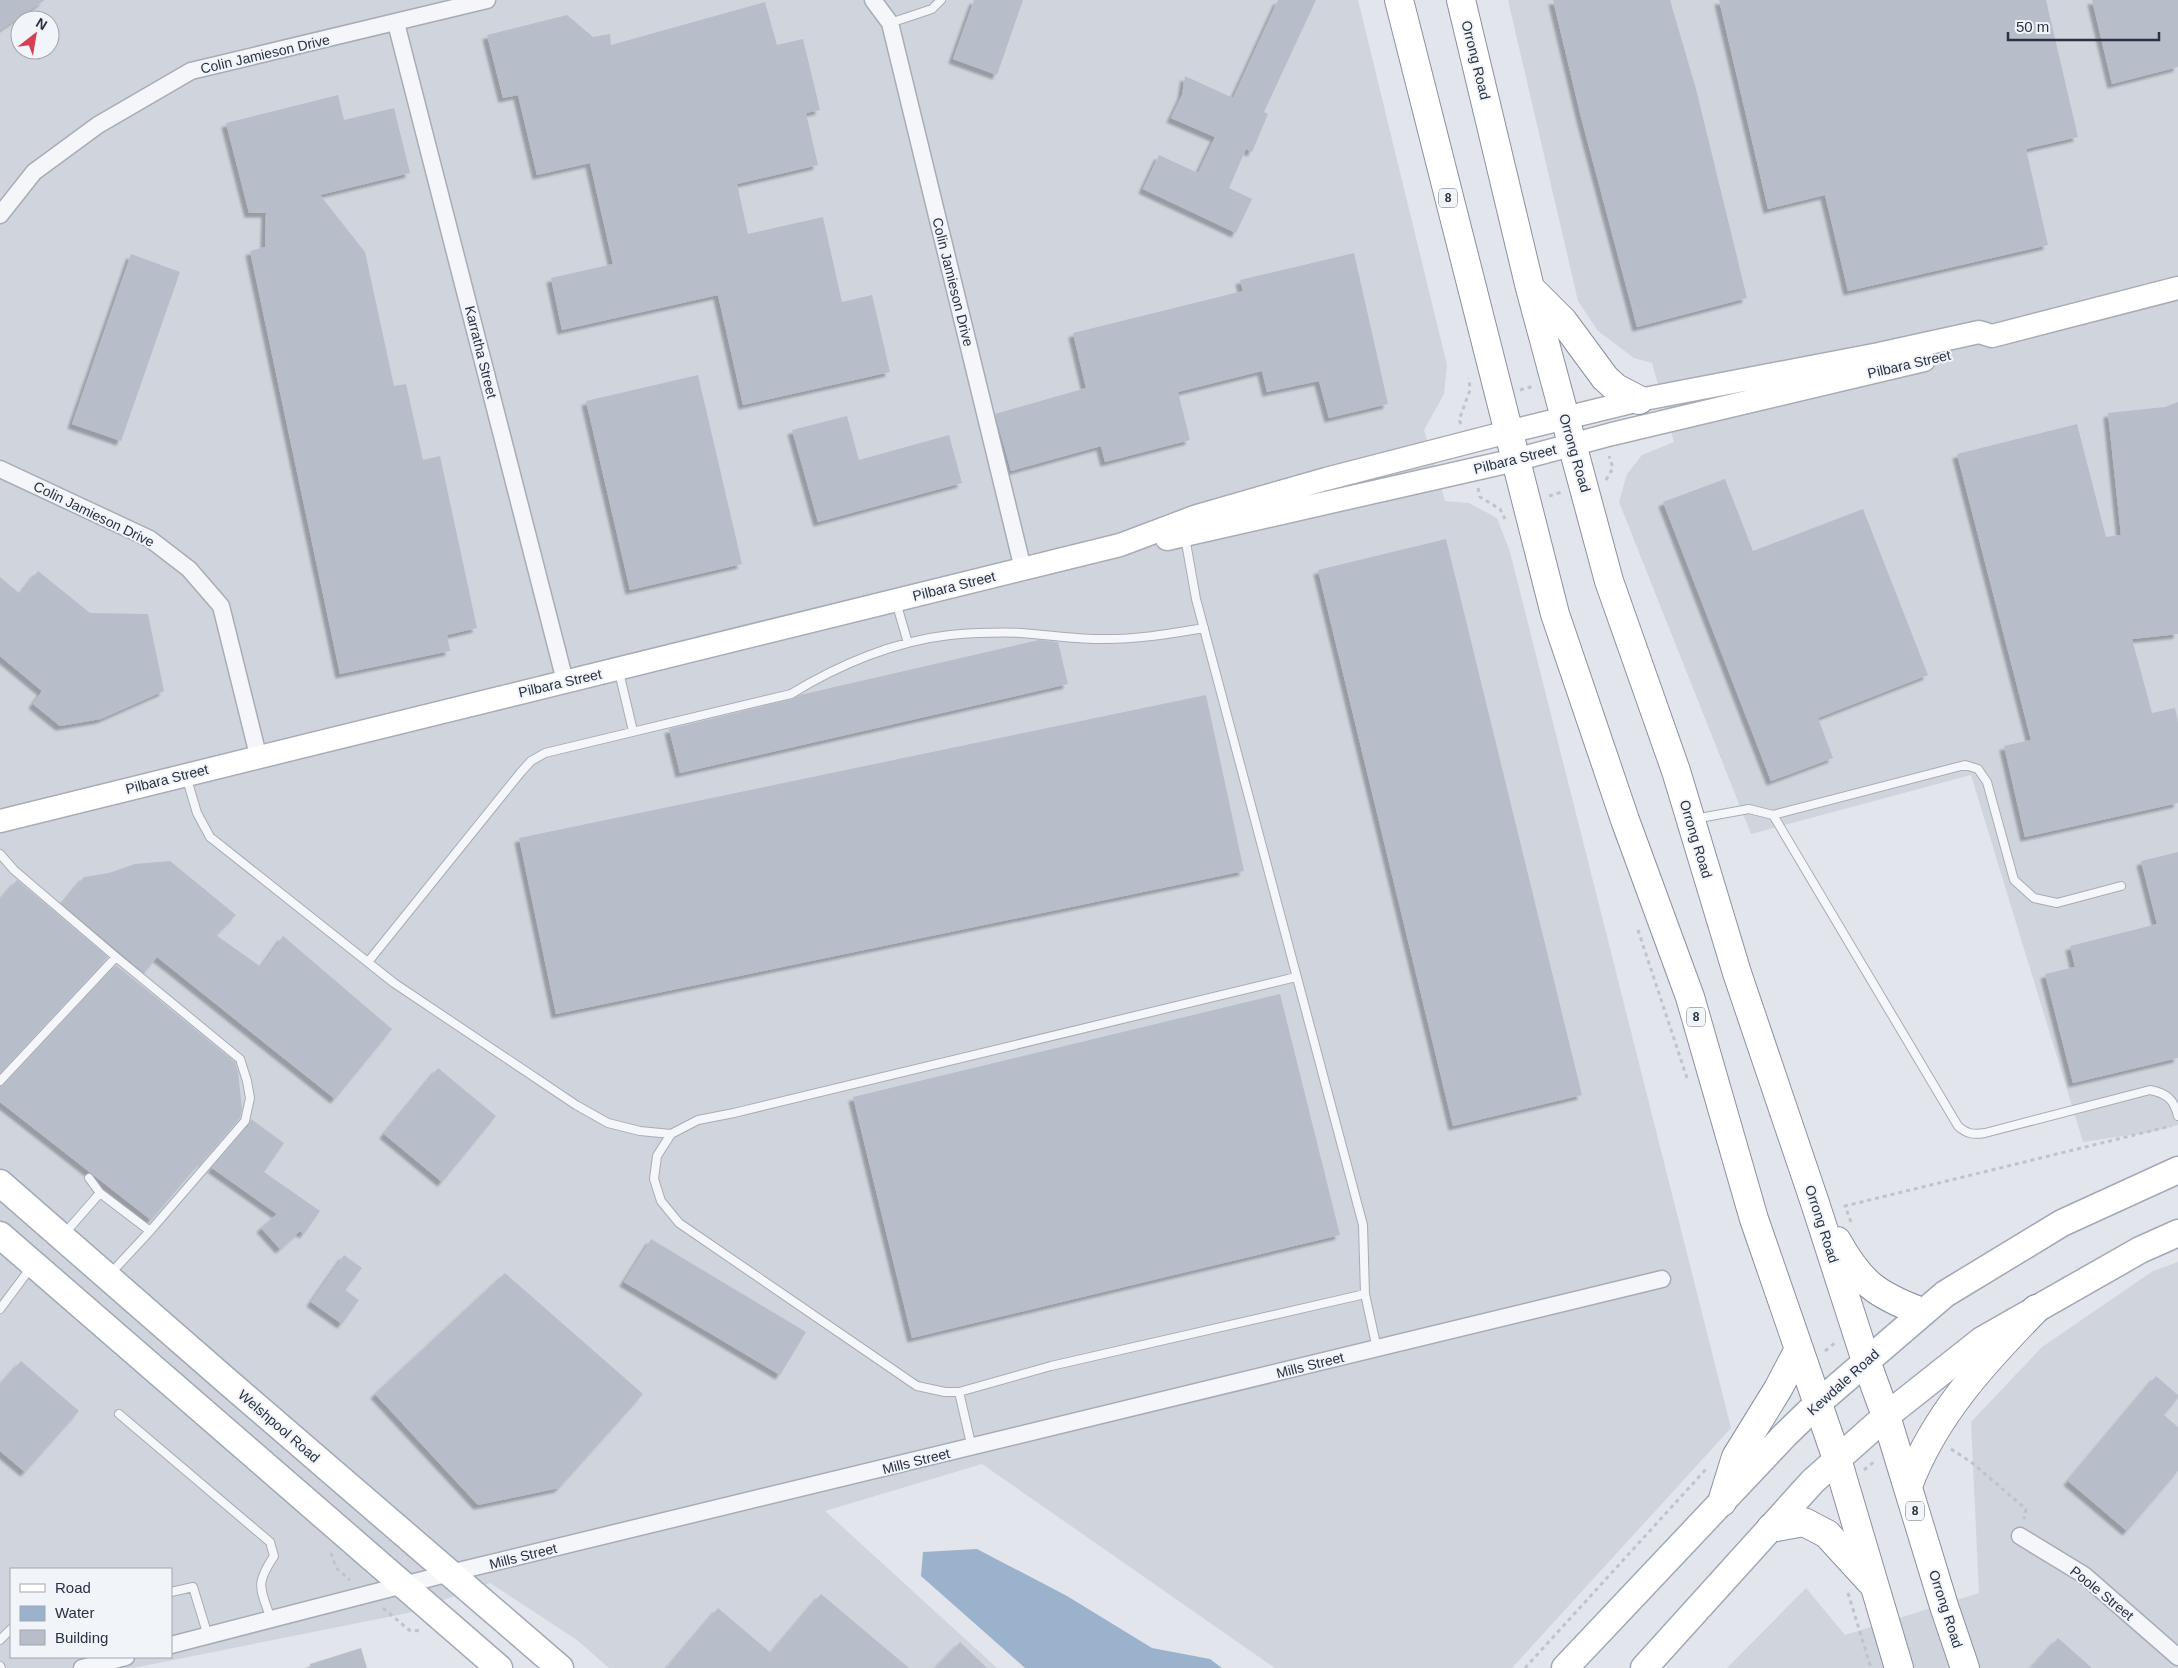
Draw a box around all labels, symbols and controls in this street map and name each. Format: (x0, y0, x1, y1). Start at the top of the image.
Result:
north arrow (10, 10, 60, 60)
scale bar (2008, 10, 2159, 42)
text: N (33, 14, 50, 33)
text: 50 m (2016, 18, 2049, 35)
street label: Orrong Road (1458, 19, 1494, 101)
street label: Colin Jamieson Drive (199, 31, 331, 77)
road number: 8 (1439, 188, 1457, 208)
street label: Colin Jamieson Drive (929, 216, 977, 348)
street label: Karratha Street (462, 304, 500, 400)
street label: Pilbara Street (1866, 347, 1952, 381)
street label: Orrong Road (1556, 412, 1594, 494)
street label: Pilbara Street (1472, 441, 1558, 477)
street label: Colin Jamieson Drive (31, 478, 157, 550)
street label: Pilbara Street (911, 568, 997, 604)
street label: Pilbara Street (517, 666, 603, 700)
street label: Pilbara Street (124, 761, 210, 797)
street label: Orrong Road (1677, 798, 1715, 880)
road number: 8 (1687, 1008, 1705, 1026)
street label: Orrong Road (1802, 1183, 1842, 1265)
street label: Kewdale Road (1804, 1346, 1882, 1418)
street label: Mills Street (1274, 1349, 1346, 1381)
street label: Welshpool Road (235, 1386, 323, 1466)
street label: Mills Street (880, 1445, 952, 1477)
road number: 8 (1906, 1502, 1924, 1520)
street label: Mills Street (487, 1540, 559, 1572)
street label: Poole Street (2067, 1563, 2137, 1624)
legend (10, 1568, 172, 1658)
street label: Orrong Road (1926, 1568, 1966, 1650)
text: Road (55, 1579, 91, 1596)
text: Water (55, 1604, 94, 1621)
text: Building (55, 1629, 108, 1646)

